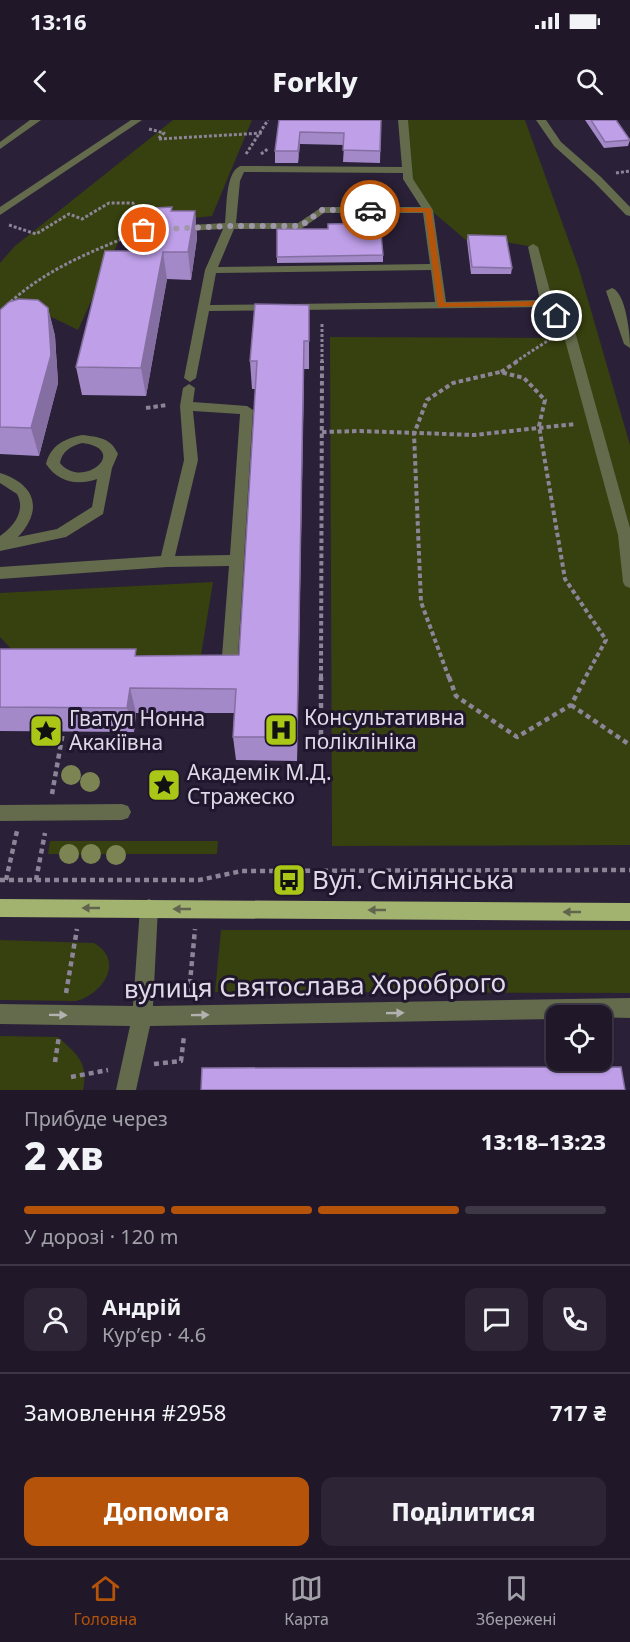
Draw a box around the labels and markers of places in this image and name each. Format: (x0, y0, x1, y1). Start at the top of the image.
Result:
pin (118, 204, 169, 255)
pin (531, 290, 582, 341)
place label: Консультативна поліклініка (304, 703, 465, 755)
place label: Гватул Нонна Акакіївна (69, 704, 205, 756)
hospital icon: Консультативна поліклініка (263, 712, 299, 748)
place icon: Гватул Нонна Акакіївна (28, 713, 64, 749)
place label: Академік М.Д. Стражеско (187, 758, 332, 810)
place icon: Академік М.Д. Стражеско (146, 767, 182, 803)
place label: Вул. Смілянська (312, 861, 514, 897)
bus stop icon: Вул. Смілянська (271, 862, 307, 898)

